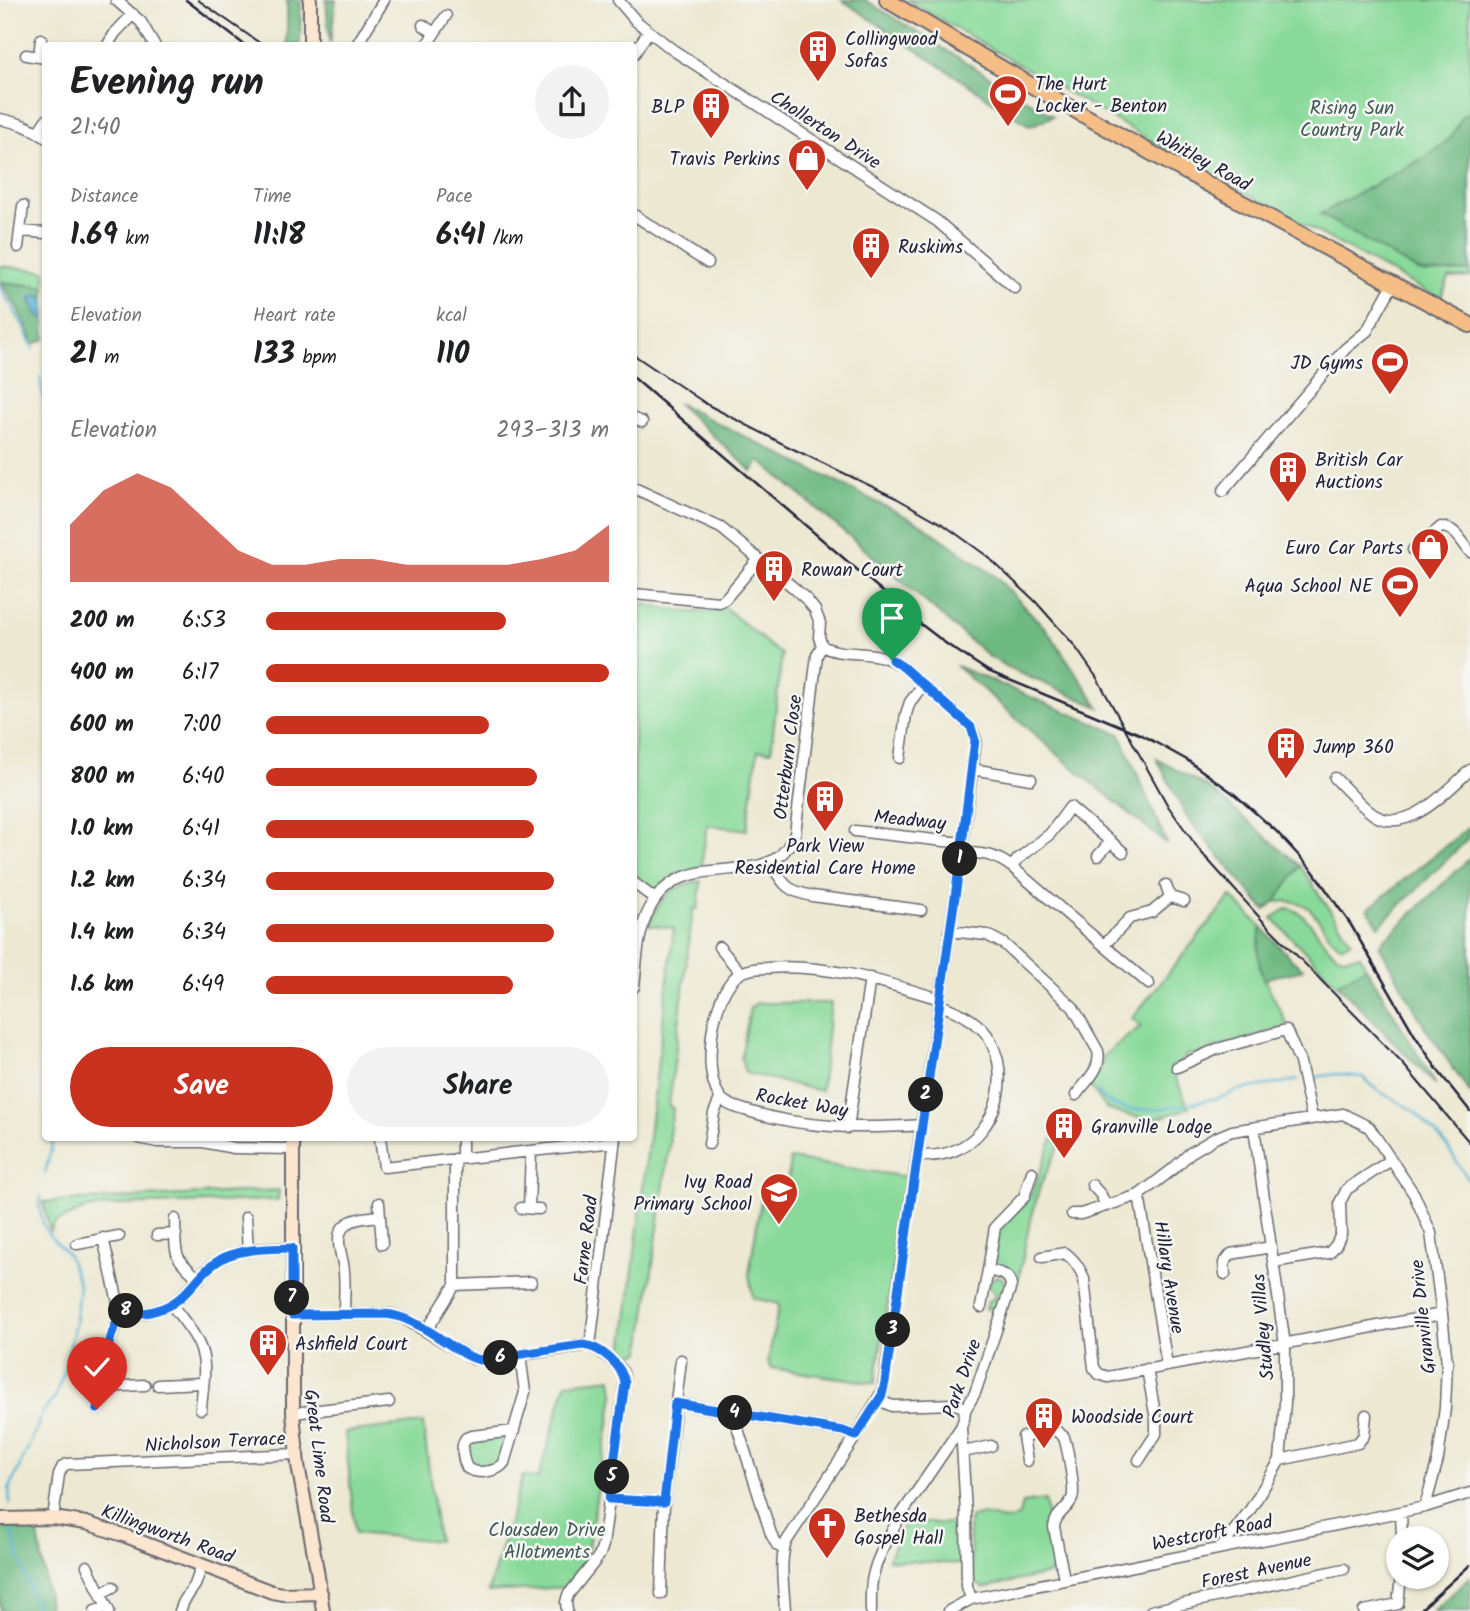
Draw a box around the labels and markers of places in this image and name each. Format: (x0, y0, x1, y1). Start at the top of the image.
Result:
place label: Collingwood Sofas (845, 25, 938, 77)
building icon: Collingwood Sofas (797, 28, 839, 83)
place label: The Hurt Locker - Benton (1035, 70, 1167, 122)
sports icon: The Hurt Locker - Benton (987, 73, 1029, 128)
building icon: BLP (690, 85, 732, 140)
place label: BLP (651, 93, 685, 123)
shop icon: Travis Perkins (786, 137, 828, 192)
place label: Travis Perkins (670, 145, 780, 175)
building icon: Ruskims (850, 225, 892, 280)
place label: Ruskims (898, 233, 963, 263)
sports icon: JD Gyms (1369, 341, 1411, 396)
place label: JD Gyms (1290, 349, 1363, 379)
place label: British Car Auctions (1315, 446, 1404, 498)
building icon: British Car Auctions (1267, 449, 1309, 504)
shop icon: Euro Car Parts (1409, 526, 1451, 581)
place label: Euro Car Parts (1285, 534, 1403, 564)
building icon: Rowan Court (753, 548, 795, 603)
place label: Rowan Court (801, 556, 904, 586)
sports icon: Aqua School NE (1379, 564, 1421, 619)
place label: Aqua School NE (1245, 572, 1374, 602)
pin (862, 588, 922, 660)
building icon: Jump 360 (1265, 725, 1307, 780)
place label: Jump 360 (1313, 733, 1394, 763)
building icon: Park View Residential Care Home (804, 778, 846, 833)
place label: Park View Residential Care Home (734, 832, 916, 884)
pin: 1 (942, 842, 978, 876)
pin: 2 (908, 1078, 944, 1112)
building icon: Granville Lodge (1043, 1105, 1085, 1160)
place label: Granville Lodge (1091, 1113, 1212, 1143)
place label: Ivy Road Primary School (633, 1168, 753, 1220)
school or university icon: Ivy Road Primary School (758, 1171, 800, 1226)
pin: 7 (274, 1280, 310, 1316)
pin: 8 (108, 1294, 144, 1328)
pin: 3 (876, 1312, 910, 1348)
building icon: Ashfield Court (247, 1322, 289, 1377)
place label: Ashfield Court (295, 1330, 409, 1360)
pin (67, 1337, 127, 1409)
pin: 6 (484, 1340, 518, 1376)
building icon: Woodside Court (1023, 1395, 1065, 1450)
pin: 4 (718, 1396, 752, 1430)
place label: Woodside Court (1071, 1403, 1194, 1433)
pin: 5 (594, 1460, 630, 1494)
place label: Bethesda Gospel Hall (854, 1502, 944, 1554)
church icon: Bethesda Gospel Hall (806, 1505, 848, 1560)

